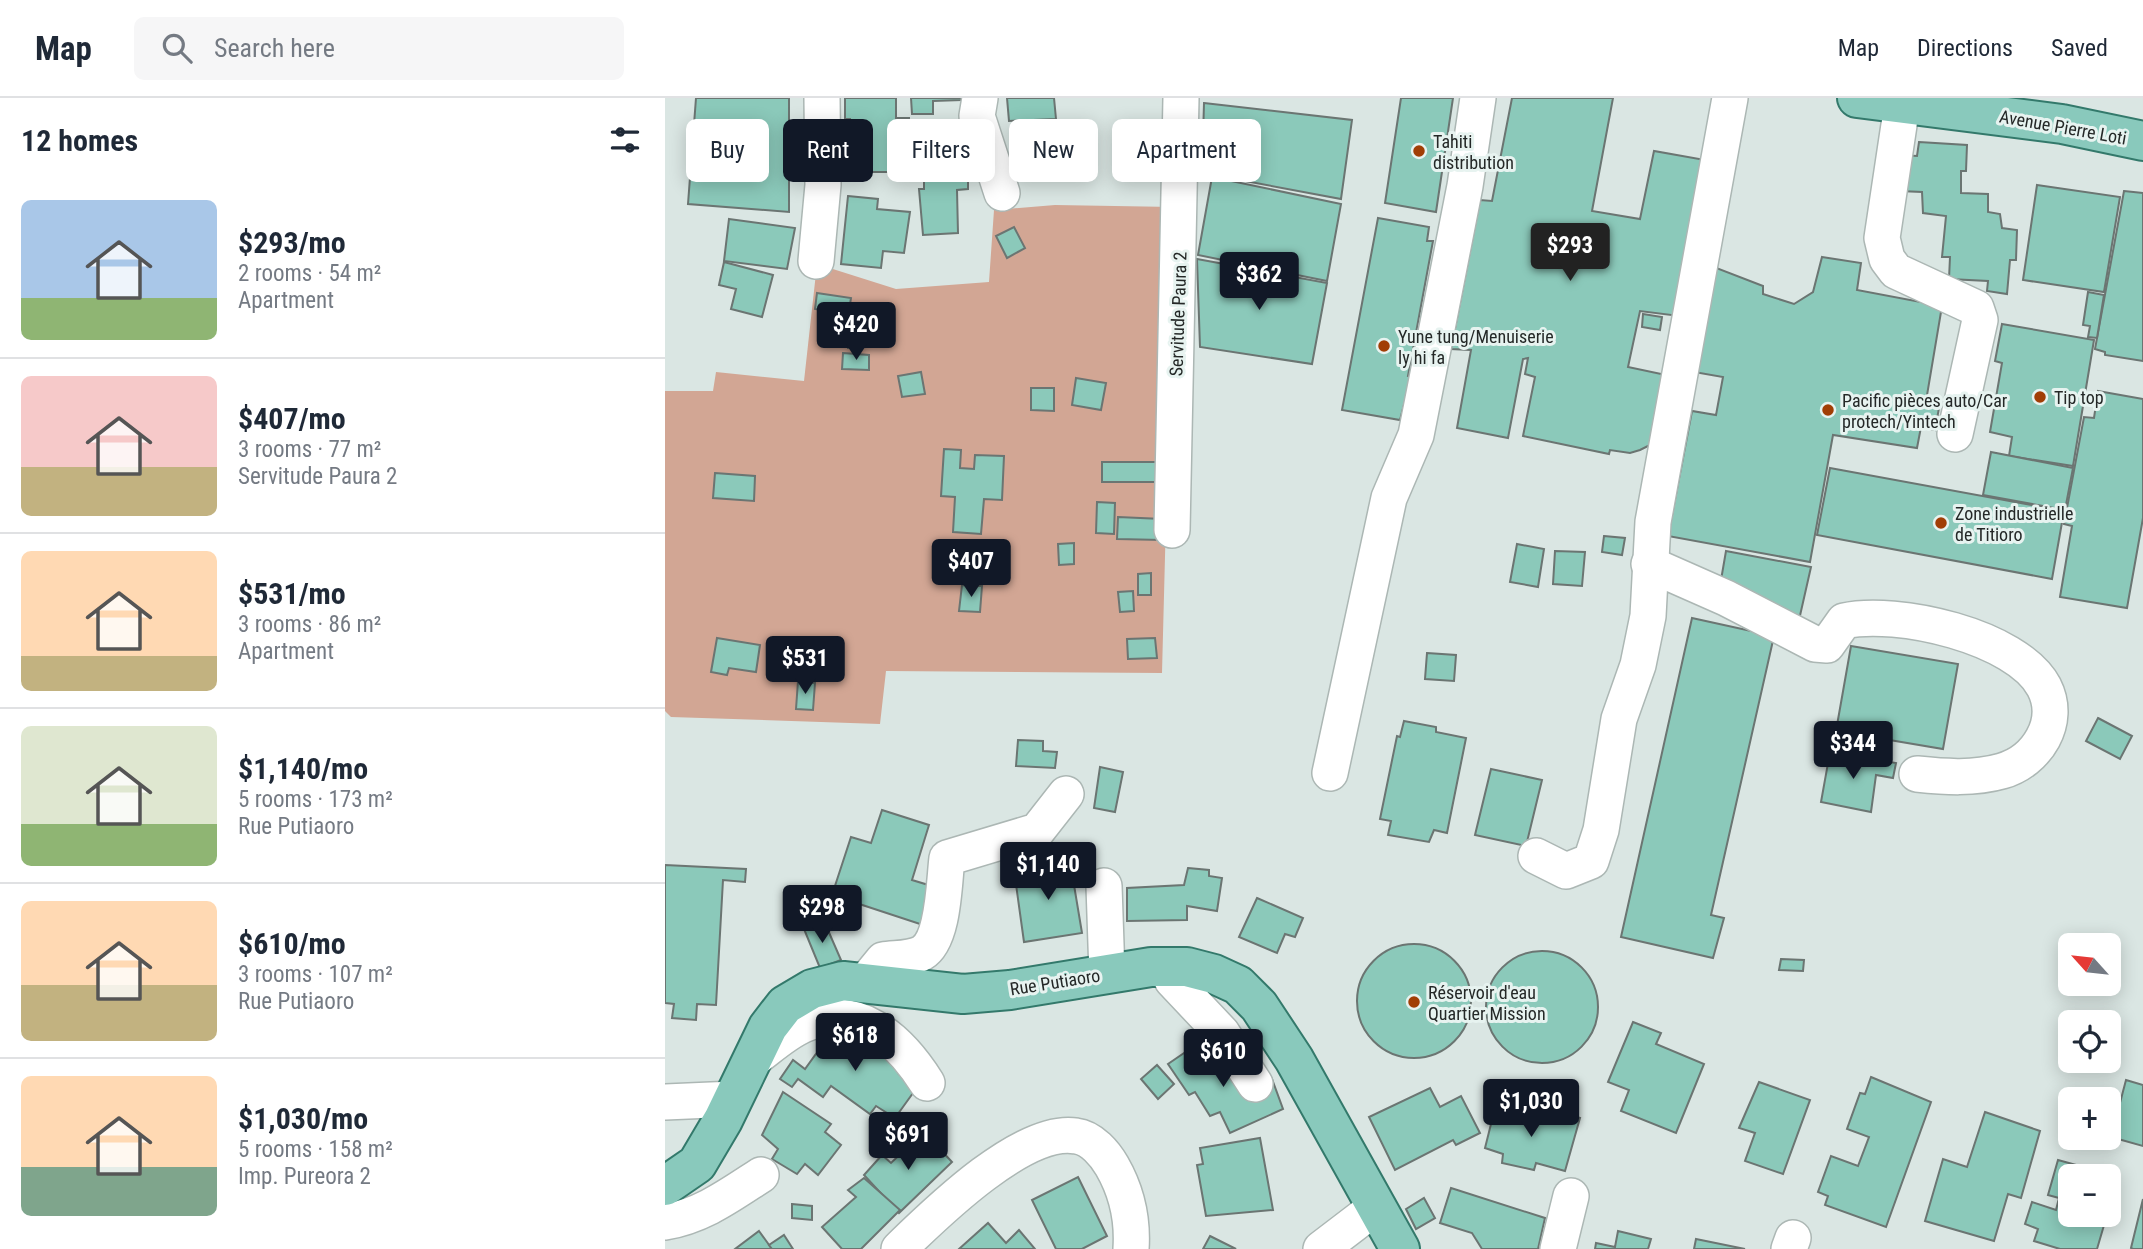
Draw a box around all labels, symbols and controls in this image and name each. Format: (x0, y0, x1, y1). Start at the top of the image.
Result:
search box (134, 17, 624, 80)
text: Map (35, 29, 92, 68)
icon: search (158, 29, 196, 67)
text: Search here (214, 33, 335, 63)
text: Map (1838, 34, 1879, 62)
text: Directions (1917, 34, 2013, 62)
text: Saved (2051, 34, 2108, 62)
street label: Avenue Pierre Loti (1998, 105, 2128, 149)
chip: Buy (686, 119, 769, 182)
chip: Rent (783, 119, 873, 182)
chip: Filters (887, 119, 995, 182)
chip: New (1009, 119, 1098, 182)
chip: Apartment (1112, 119, 1261, 182)
icon: filters (606, 121, 644, 159)
text: 12 homes (21, 123, 138, 158)
place label: Tahiti distribution (1433, 131, 1514, 173)
marker: Tahiti distribution (1411, 143, 1427, 159)
pin: $293 (1529, 223, 1611, 283)
text: $293/mo (238, 225, 346, 260)
icon: home (77, 228, 161, 312)
text: $293 (1547, 232, 1593, 259)
street label: Servitude Paura 2 (1165, 251, 1191, 377)
pin: $362 (1218, 252, 1300, 312)
text: 2 rooms · 54 m² (238, 260, 381, 287)
text: $362 (1236, 261, 1282, 288)
text: Apartment (238, 287, 334, 314)
pin: $420 (815, 302, 897, 362)
text: $420 (833, 311, 879, 338)
place label: Yune tung/Menuiserie ly hi fa (1398, 326, 1554, 368)
marker: Yune tung/Menuiserie ly hi fa (1376, 338, 1392, 354)
place label: Tip top (2054, 387, 2104, 408)
marker: Tip top (2032, 389, 2048, 405)
place label: Pacific pièces auto/Car protech/Yintech (1842, 390, 2008, 432)
text: $407/mo (238, 401, 346, 436)
marker: Pacific pièces auto/Car protech/Yintech (1820, 402, 1836, 418)
icon: home (77, 404, 161, 488)
text: 3 rooms · 77 m² (238, 436, 381, 463)
text: Servitude Paura 2 (238, 463, 397, 490)
place label: Zone industrielle de Titioro (1955, 503, 2073, 545)
marker: Zone industrielle de Titioro (1933, 515, 1949, 531)
pin: $407 (930, 540, 1012, 599)
text: $407 (948, 548, 994, 575)
text: $531/mo (238, 576, 346, 611)
icon: home (77, 579, 161, 663)
text: 3 rooms · 86 m² (238, 611, 381, 638)
pin: $531 (764, 636, 846, 696)
text: Apartment (238, 638, 334, 665)
text: $531 (782, 645, 828, 672)
pin: $344 (1812, 722, 1894, 781)
text: $344 (1830, 730, 1876, 757)
text: $1,140/mo (238, 751, 368, 786)
icon: home (77, 754, 161, 838)
text: 5 rooms · 173 m² (238, 786, 393, 813)
text: Rue Putiaoro (238, 813, 354, 840)
pin: $1,140 (991, 842, 1105, 902)
text: $1,140 (1016, 851, 1080, 878)
pin: $298 (781, 886, 863, 945)
text: $298 (799, 894, 845, 921)
text: $610/mo (238, 926, 346, 961)
icon: home (77, 929, 161, 1013)
north arrow (2058, 933, 2121, 996)
map controls (2058, 933, 2121, 1227)
text: 3 rooms · 107 m² (238, 961, 393, 988)
street label: Rue Putiaoro (1008, 965, 1102, 999)
place label: Réservoir d'eau Quartier Mission (1428, 982, 1546, 1024)
text: Rue Putiaoro (238, 988, 354, 1015)
marker: Réservoir d'eau Quartier Mission (1406, 994, 1422, 1010)
button: locate (2058, 1010, 2121, 1073)
pin: $618 (814, 1014, 896, 1073)
text: $618 (832, 1022, 878, 1049)
pin: $610 (1182, 1030, 1264, 1089)
text: $610 (1200, 1038, 1246, 1065)
pin: $1,030 (1474, 1080, 1588, 1139)
button: + (2058, 1087, 2121, 1150)
text: $1,030 (1499, 1088, 1563, 1115)
text: $1,030/mo (238, 1101, 368, 1136)
icon: home (77, 1104, 161, 1188)
pin: $691 (867, 1112, 949, 1172)
text: $691 (885, 1121, 931, 1148)
text: 5 rooms · 158 m² (238, 1136, 393, 1163)
text: Imp. Pureora 2 (238, 1163, 371, 1190)
button: − (2058, 1164, 2121, 1227)

